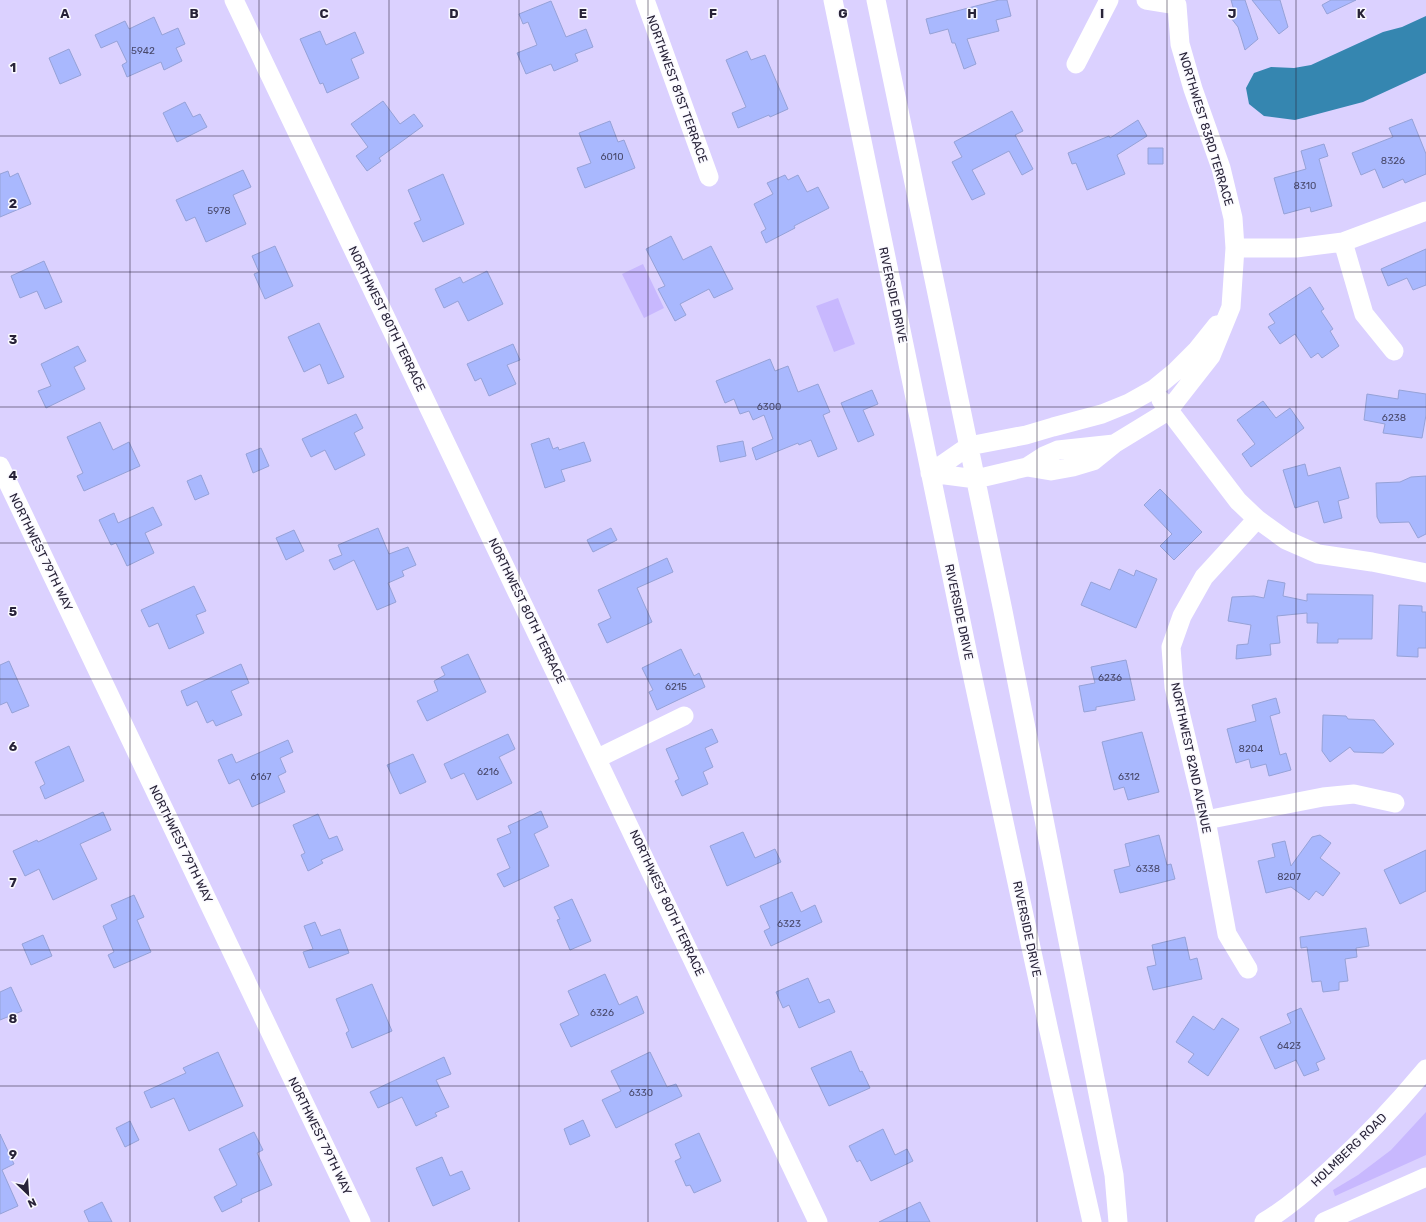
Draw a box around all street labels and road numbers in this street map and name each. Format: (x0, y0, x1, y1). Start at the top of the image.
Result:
street label: NORTHWEST 81ST TERRACE (644, 13, 710, 165)
street label: NORTHWEST 83RD TERRACE (1176, 50, 1236, 208)
street label: NORTHWEST 80TH TERRACE (346, 244, 428, 394)
street label: RIVERSIDE DRIVE (876, 246, 910, 344)
street label: NORTHWEST 79TH WAY (6, 491, 76, 613)
street label: NORTHWEST 80TH TERRACE (486, 536, 568, 686)
street label: RIVERSIDE DRIVE (942, 563, 976, 661)
street label: NORTHWEST 82ND AVENUE (1168, 681, 1214, 835)
street label: NORTHWEST 79TH WAY (146, 783, 216, 905)
street label: NORTHWEST 80TH TERRACE (627, 828, 707, 978)
street label: RIVERSIDE DRIVE (1010, 880, 1044, 978)
street label: NORTHWEST 79TH WAY (285, 1075, 355, 1197)
street label: HOLMBERG ROAD (1308, 1110, 1390, 1190)

